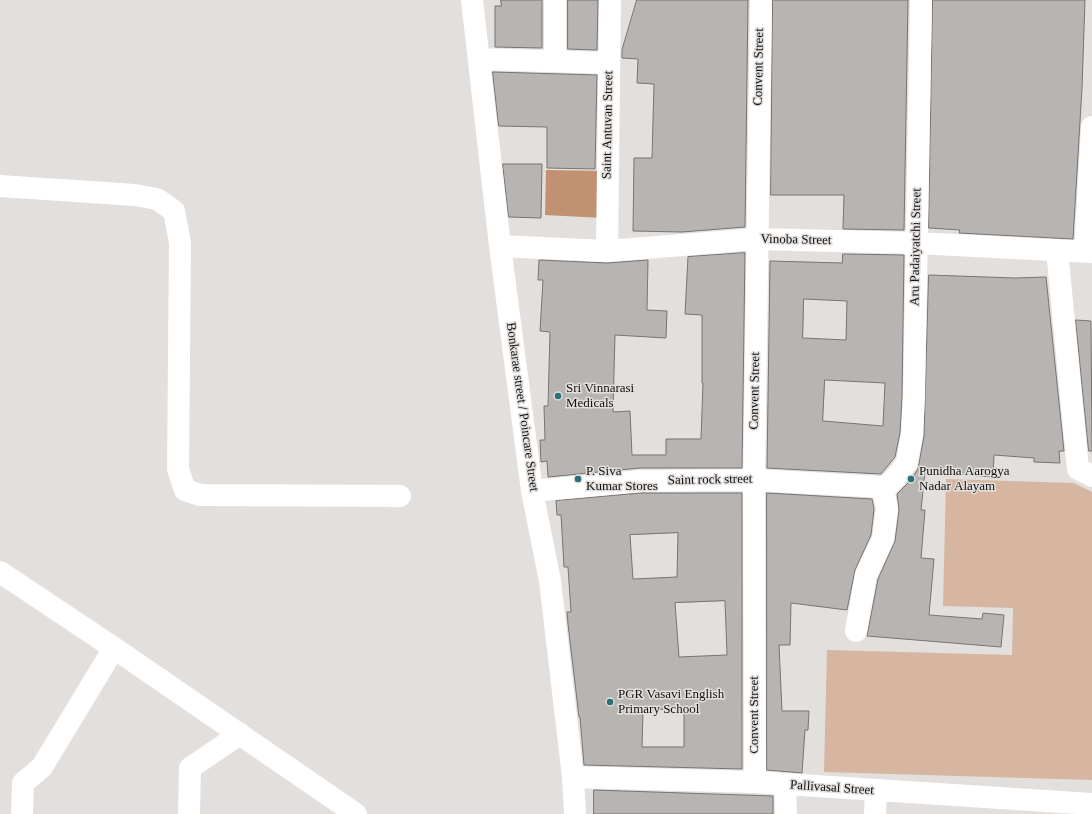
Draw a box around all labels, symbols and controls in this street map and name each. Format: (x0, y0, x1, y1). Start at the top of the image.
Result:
street label: Convent Street (751, 28, 767, 106)
street label: Saint Antuvan Street (599, 71, 617, 179)
street label: Aru Padaiyatchi Street (907, 188, 925, 306)
street label: Vinoba Street (760, 232, 832, 248)
street label: Bonkarae street / Poincare Street (502, 322, 542, 492)
street label: Convent Street (747, 352, 763, 430)
place label: Sri Vinnarasi Medicals (566, 381, 634, 412)
marker: Sri Vinnarasi Medicals (553, 391, 563, 401)
place label: P. Siva Kumar Stores (586, 464, 658, 495)
place label: Punidha Aarogya Nadar Alayam (919, 464, 1010, 495)
street label: Saint rock street (668, 471, 752, 489)
marker: P. Siva Kumar Stores (573, 474, 583, 484)
marker: Punidha Aarogya Nadar Alayam (906, 474, 916, 484)
street label: Convent Street (747, 676, 763, 754)
place label: PGR Vasavi English Primary School (618, 687, 724, 718)
marker: PGR Vasavi English Primary School (605, 697, 615, 707)
street label: Pallivasal Street (789, 777, 875, 799)

